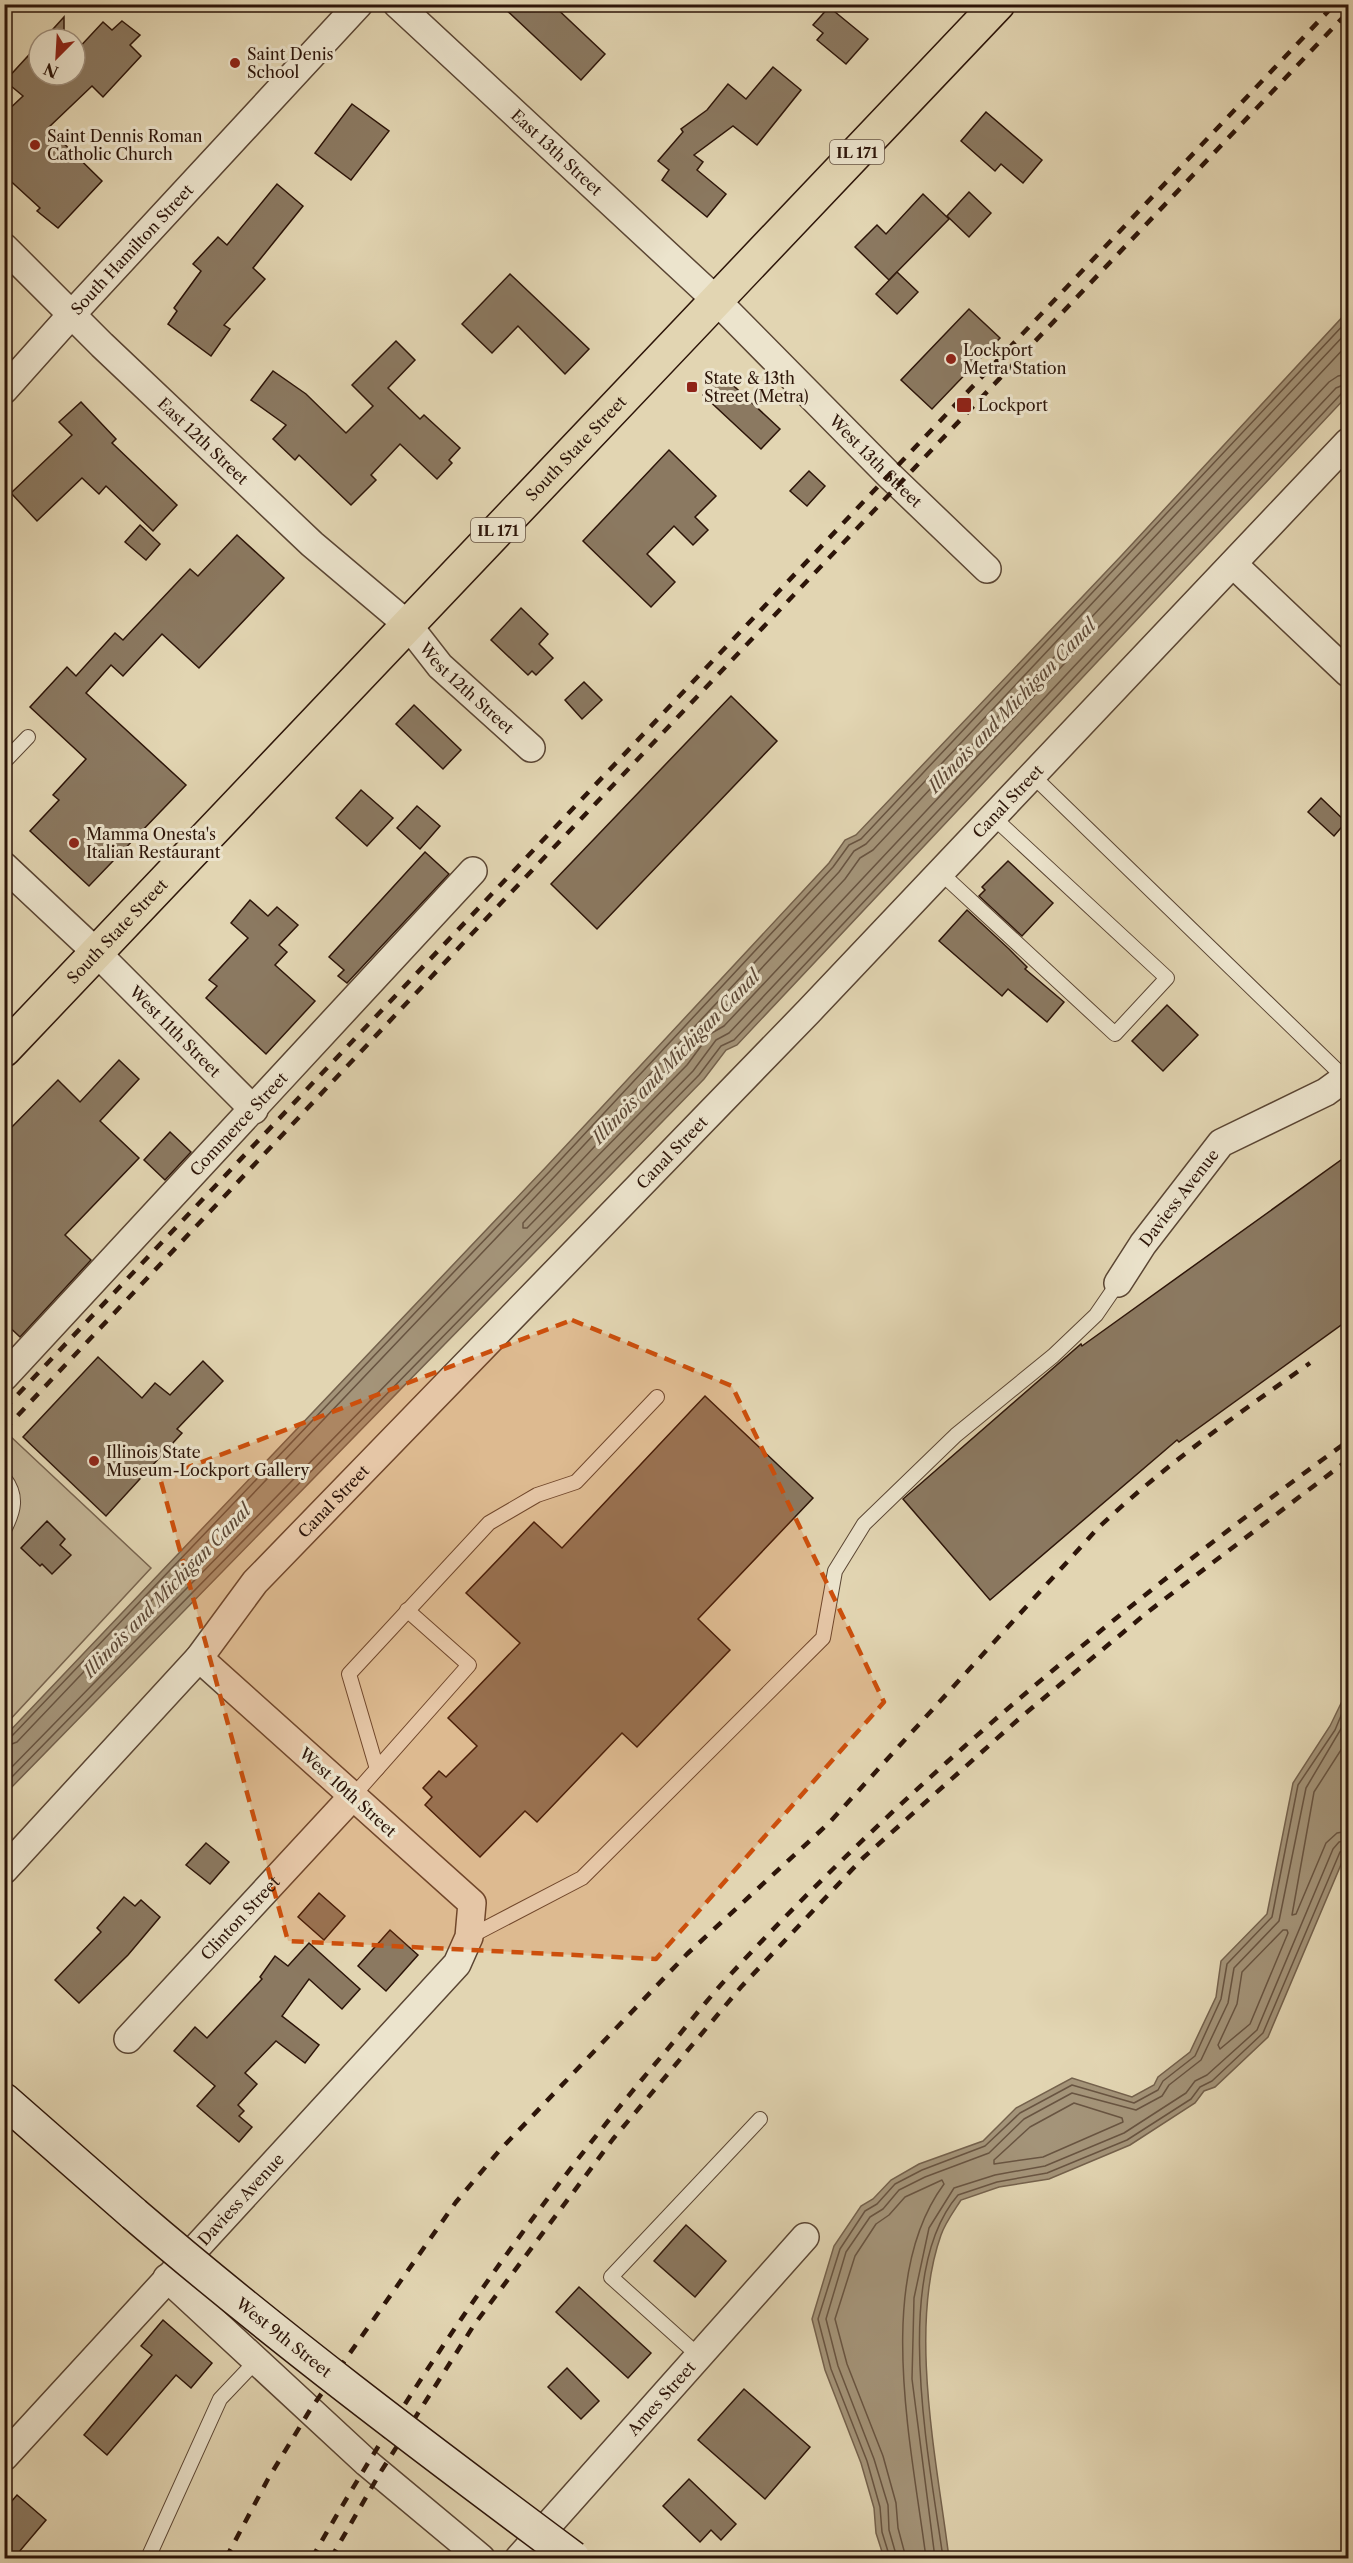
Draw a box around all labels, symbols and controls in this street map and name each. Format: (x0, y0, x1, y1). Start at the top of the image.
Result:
north arrow (27, 27, 87, 87)
place label: Saint Denis School (247, 44, 334, 82)
marker: Saint Denis School (228, 56, 242, 70)
text: N (40, 59, 61, 83)
street label: East 13th Street (507, 105, 607, 200)
place label: Saint Dennis Roman Catholic Church (47, 126, 203, 164)
marker: Saint Dennis Roman Catholic Church (28, 138, 42, 152)
road number: IL 171 (830, 140, 884, 164)
street label: South Hamilton Street (66, 180, 197, 319)
place label: Lockport Metra Station (963, 340, 1067, 378)
marker: Lockport Metra Station (944, 352, 958, 366)
place label: State & 13th Street (Metra) (704, 368, 809, 406)
marker: State & 13th Street (Metra) (685, 380, 699, 394)
street label: South State Street (521, 391, 630, 505)
street label: East 12th Street (154, 393, 253, 489)
place label: Lockport (978, 395, 1048, 415)
marker: Lockport (955, 396, 973, 414)
street label: West 13th Street (824, 410, 927, 512)
road number: IL 171 (471, 518, 525, 542)
water label: Illinois and Michigan Canal (922, 613, 1102, 799)
street label: West 12th Street (415, 638, 518, 738)
street label: Canal Street (968, 760, 1047, 842)
place label: Mamma Onesta's Italian Restaurant (86, 824, 221, 862)
marker: Mamma Onesta's Italian Restaurant (67, 836, 81, 850)
street label: South State Street (62, 874, 172, 988)
water label: Illinois and Michigan Canal (586, 964, 766, 1150)
street label: West 11th Street (125, 981, 225, 1081)
street label: Commerce Street (185, 1068, 292, 1180)
street label: Canal Street (632, 1112, 712, 1193)
street label: Daviess Avenue (1135, 1145, 1223, 1250)
place label: Illinois State Museum-Lockport Gallery (106, 1442, 310, 1480)
marker: Illinois State Museum-Lockport Gallery (87, 1454, 101, 1468)
street label: Canal Street (294, 1460, 373, 1542)
water label: Illinois and Michigan Canal (77, 1498, 257, 1684)
street label: West 10th Street (294, 1742, 401, 1841)
street label: Clinton Street (196, 1872, 284, 1964)
street label: Daviess Avenue (194, 2149, 288, 2249)
street label: West 9th Street (231, 2292, 336, 2382)
street label: Ames Street (623, 2357, 700, 2440)

